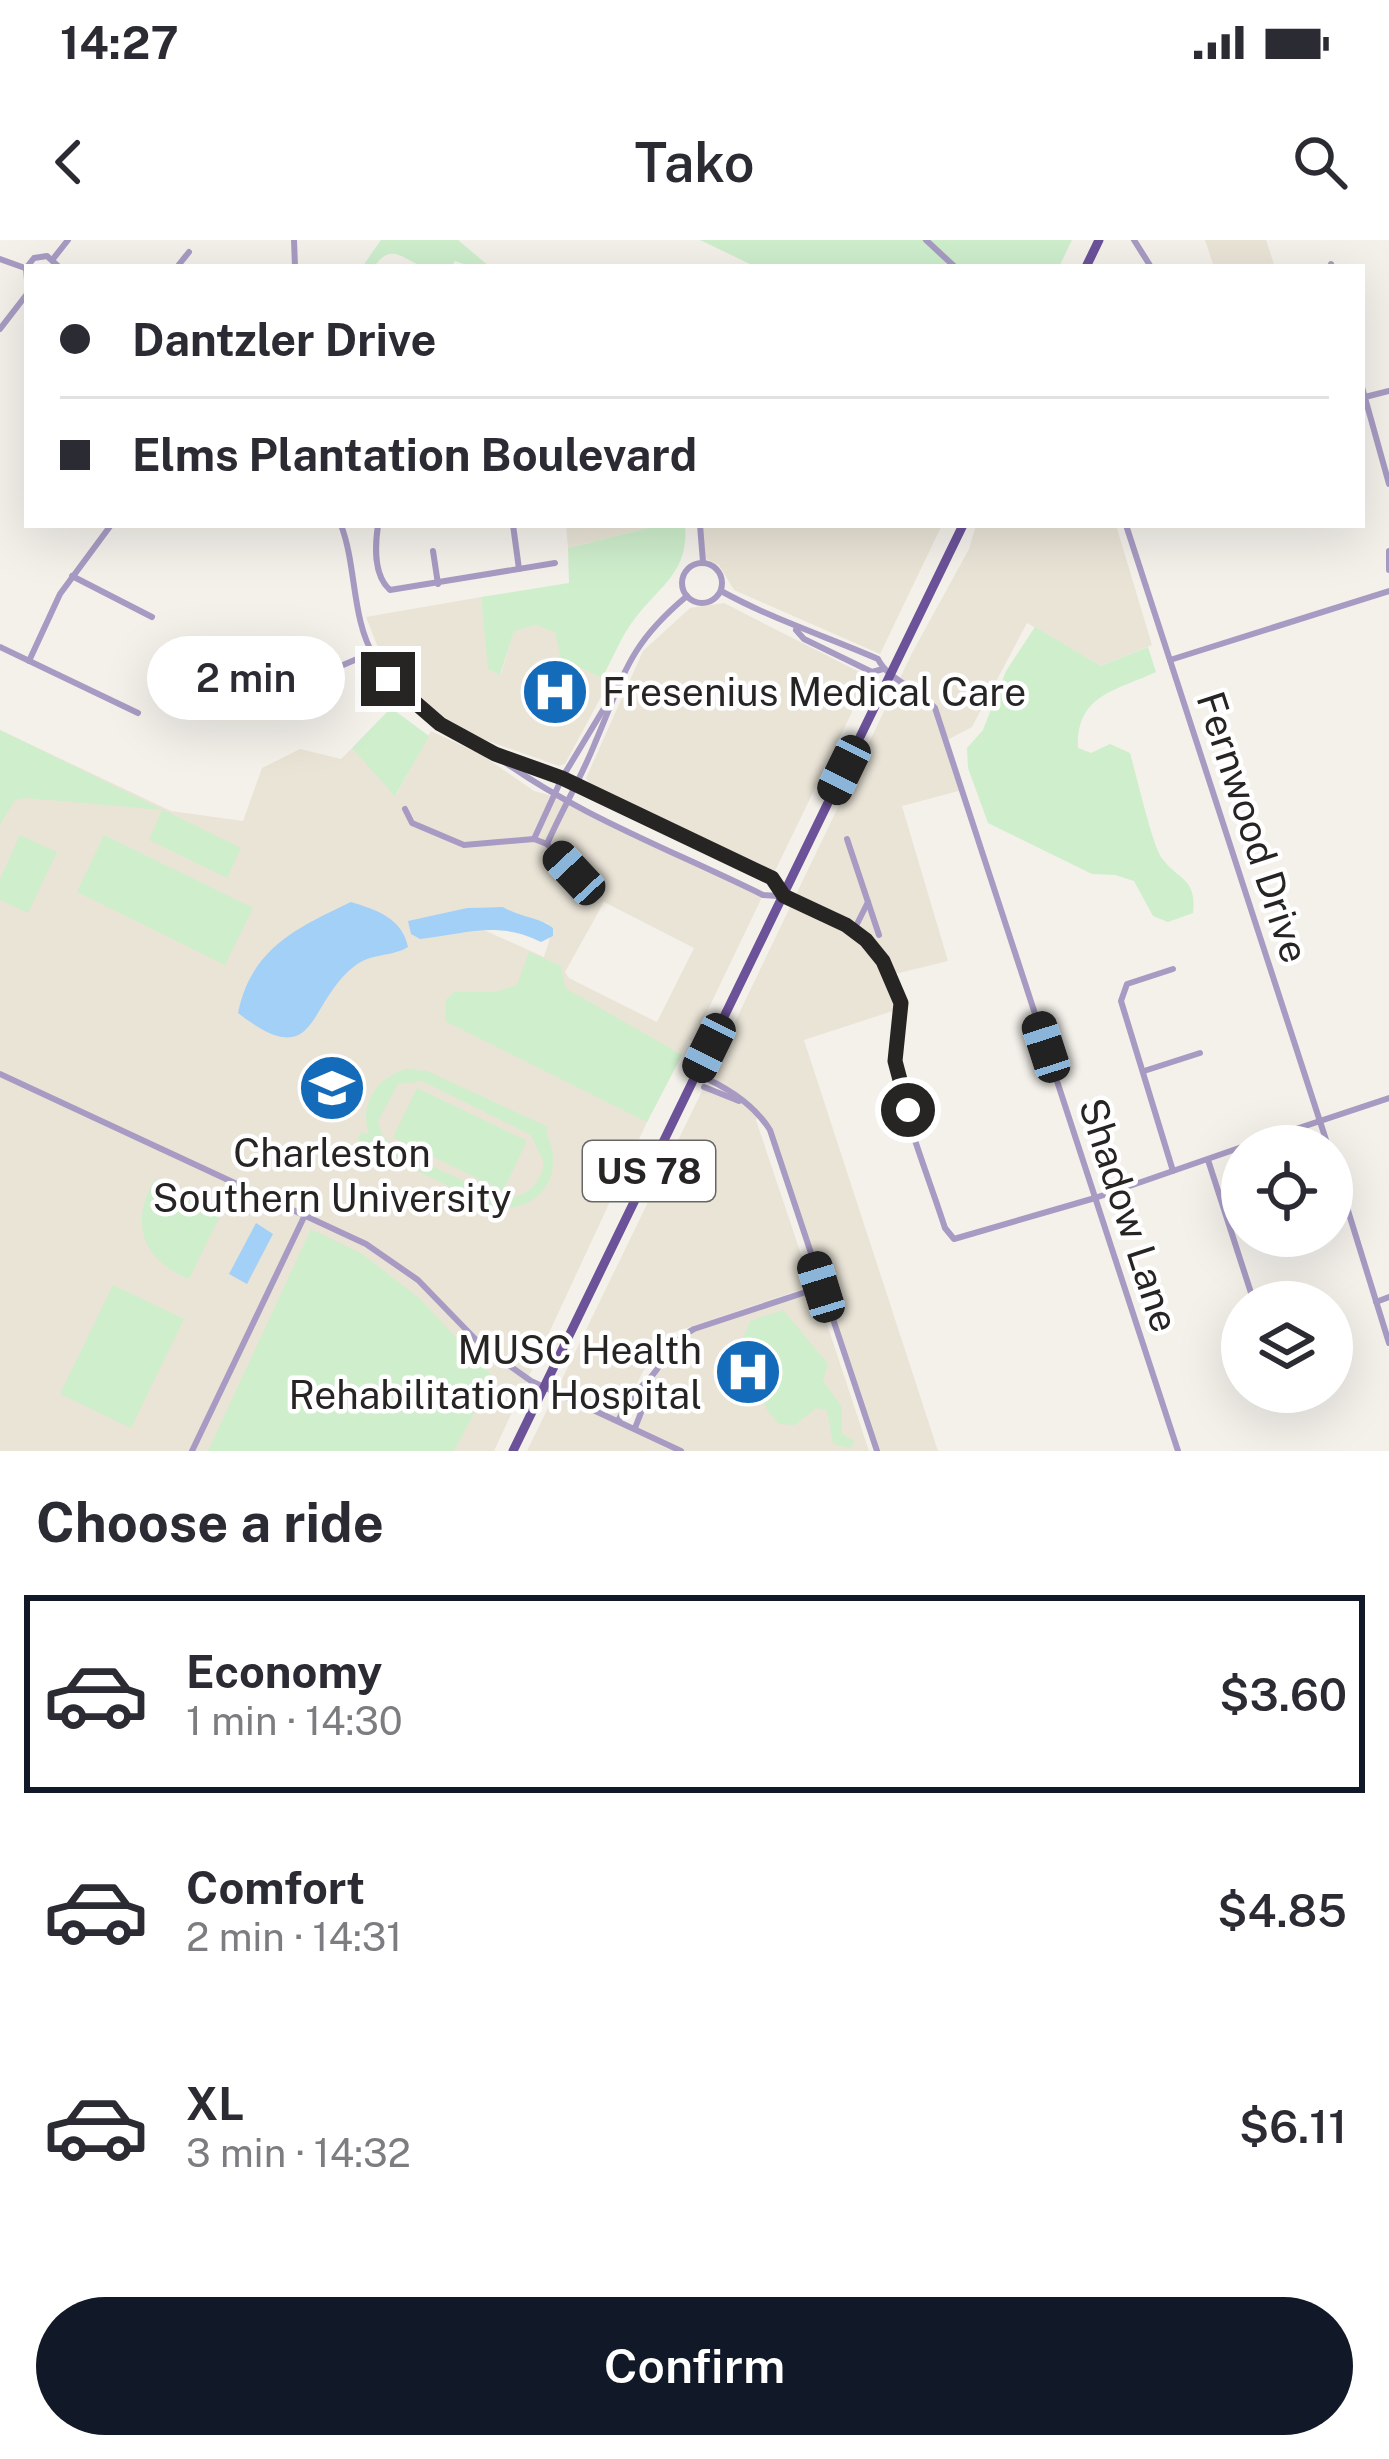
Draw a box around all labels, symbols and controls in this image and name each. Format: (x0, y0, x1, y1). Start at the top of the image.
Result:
text: 14:27 (60, 16, 179, 69)
icon: back (36, 129, 102, 195)
icon: search (1287, 129, 1353, 195)
text: Tako (634, 131, 755, 194)
text: Dantzler Drive (132, 313, 436, 366)
text: Elms Plantation Boulevard (132, 428, 697, 481)
callout: 2 min (148, 637, 346, 721)
route end (361, 652, 415, 706)
text: 2 min (196, 655, 296, 701)
hospital icon: Fresenius Medical Care (520, 657, 590, 727)
place label: Fresenius Medical Care (602, 669, 1026, 715)
street label: Fernwood Drive (1188, 686, 1318, 968)
car (812, 730, 876, 810)
car (536, 834, 612, 912)
car (1018, 1007, 1074, 1087)
car (677, 1008, 741, 1088)
school or university icon: Charleston Southern University (297, 1053, 367, 1123)
route start (881, 1083, 935, 1137)
street label: Shadow Lane (1070, 1092, 1188, 1338)
map controls (1221, 1125, 1353, 1413)
button: locate (1221, 1125, 1353, 1257)
place label: Charleston Southern University (152, 1130, 512, 1221)
road number: US 78 (583, 1141, 715, 1201)
car (793, 1247, 849, 1327)
button: layers (1221, 1281, 1353, 1413)
place label: MUSC Health Rehabilitation Hospital (289, 1327, 702, 1418)
hospital icon: MUSC Health Rehabilitation Hospital (713, 1337, 783, 1407)
text: Choose a ride (36, 1491, 384, 1554)
icon: car (42, 1640, 150, 1748)
text: Economy (186, 1645, 382, 1698)
text: $3.60 (1219, 1668, 1347, 1721)
text: 1 min · 14:30 (186, 1698, 403, 1744)
icon: car (42, 1856, 150, 1964)
text: Comfort (186, 1861, 365, 1914)
text: $4.85 (1217, 1884, 1347, 1937)
text: 2 min · 14:31 (186, 1914, 402, 1960)
icon: car (42, 2072, 150, 2180)
text: XL (186, 2077, 244, 2130)
text: $6.11 (1239, 2100, 1347, 2153)
text: 3 min · 14:32 (186, 2130, 411, 2176)
button: Confirm (36, 2297, 1353, 2435)

